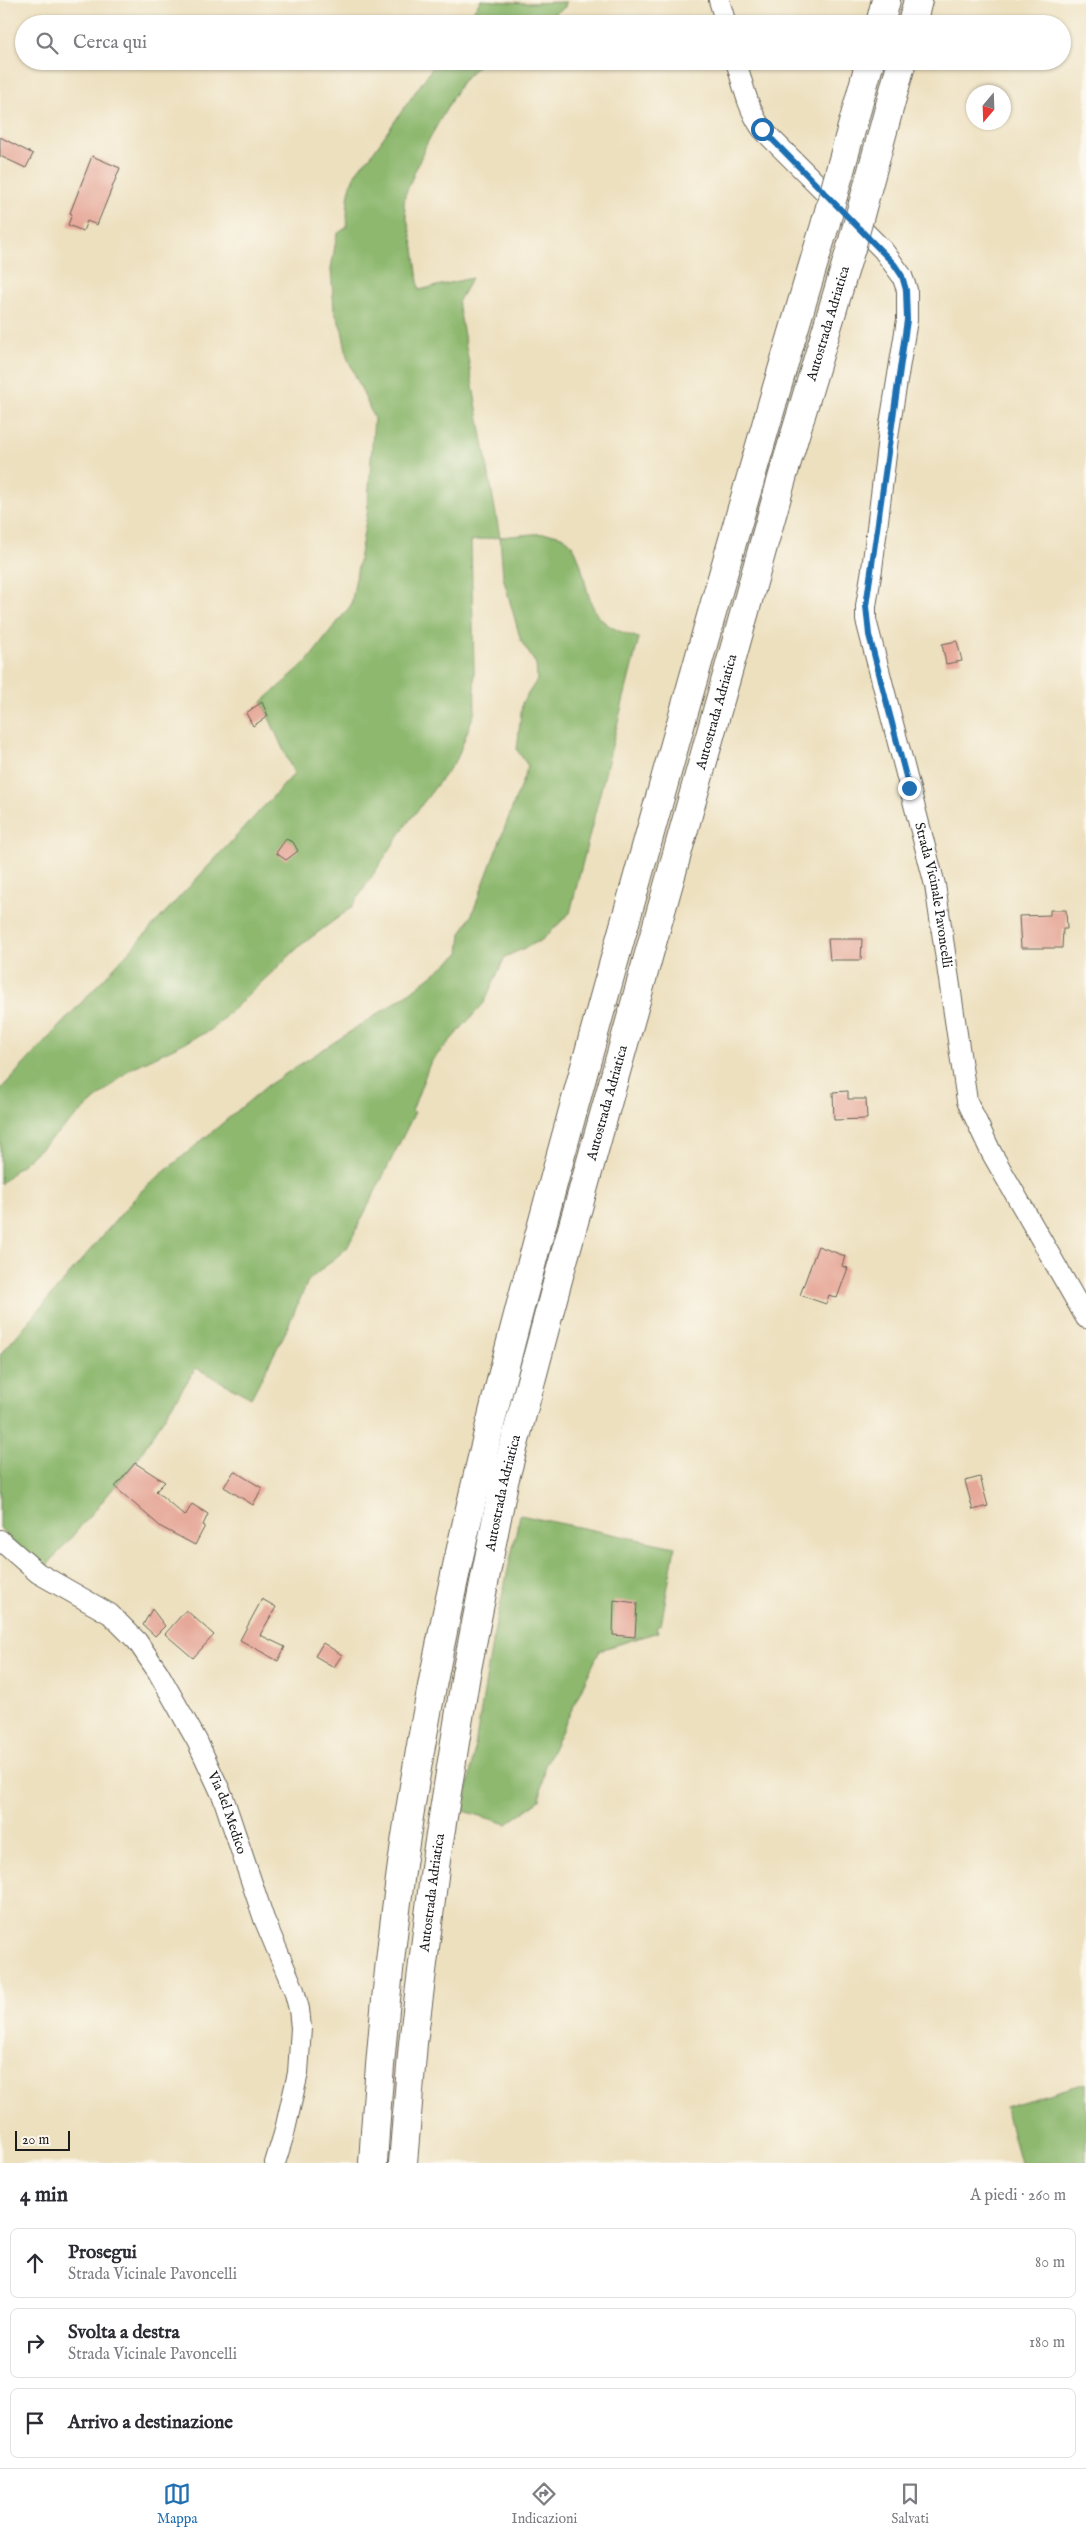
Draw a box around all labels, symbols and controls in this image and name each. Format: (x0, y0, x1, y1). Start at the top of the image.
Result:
search box (15, 15, 1071, 70)
icon: search (33, 29, 61, 57)
text: Cerca qui (73, 31, 147, 55)
north arrow (966, 85, 1011, 130)
route start (751, 118, 774, 141)
street label: Autostrada Adriatica (802, 263, 854, 384)
street label: Autostrada Adriatica (692, 651, 742, 773)
route end (898, 777, 921, 800)
street label: Strada Vicinale Pavoncelli (910, 821, 956, 970)
street label: Autostrada Adriatica (582, 1042, 632, 1164)
street label: Autostrada Adriatica (481, 1432, 525, 1554)
street label: Via del Medico (203, 1768, 251, 1857)
street label: Autostrada Adriatica (415, 1831, 449, 1954)
scale bar (15, 2128, 70, 2151)
text: 20 m (22, 2131, 49, 2149)
text: 4 min (20, 2182, 68, 2209)
text: A piedi · 260 m (970, 2186, 1066, 2206)
text: Prosegui (68, 2241, 137, 2265)
icon: ahead (21, 2249, 49, 2277)
text: 80 m (1035, 2253, 1065, 2273)
text: Strada Vicinale Pavoncelli (68, 2265, 237, 2285)
text: Svolta a destra (68, 2321, 180, 2345)
icon: right (21, 2329, 49, 2357)
text: 180 m (1029, 2333, 1065, 2353)
text: Strada Vicinale Pavoncelli (68, 2345, 237, 2365)
icon: arrive (21, 2409, 49, 2437)
text: Arrivo a destinazione (68, 2411, 233, 2435)
tab: Mappa (157, 2480, 198, 2528)
tab: Indicazioni (512, 2480, 577, 2528)
tab: Salvati (891, 2480, 929, 2528)

